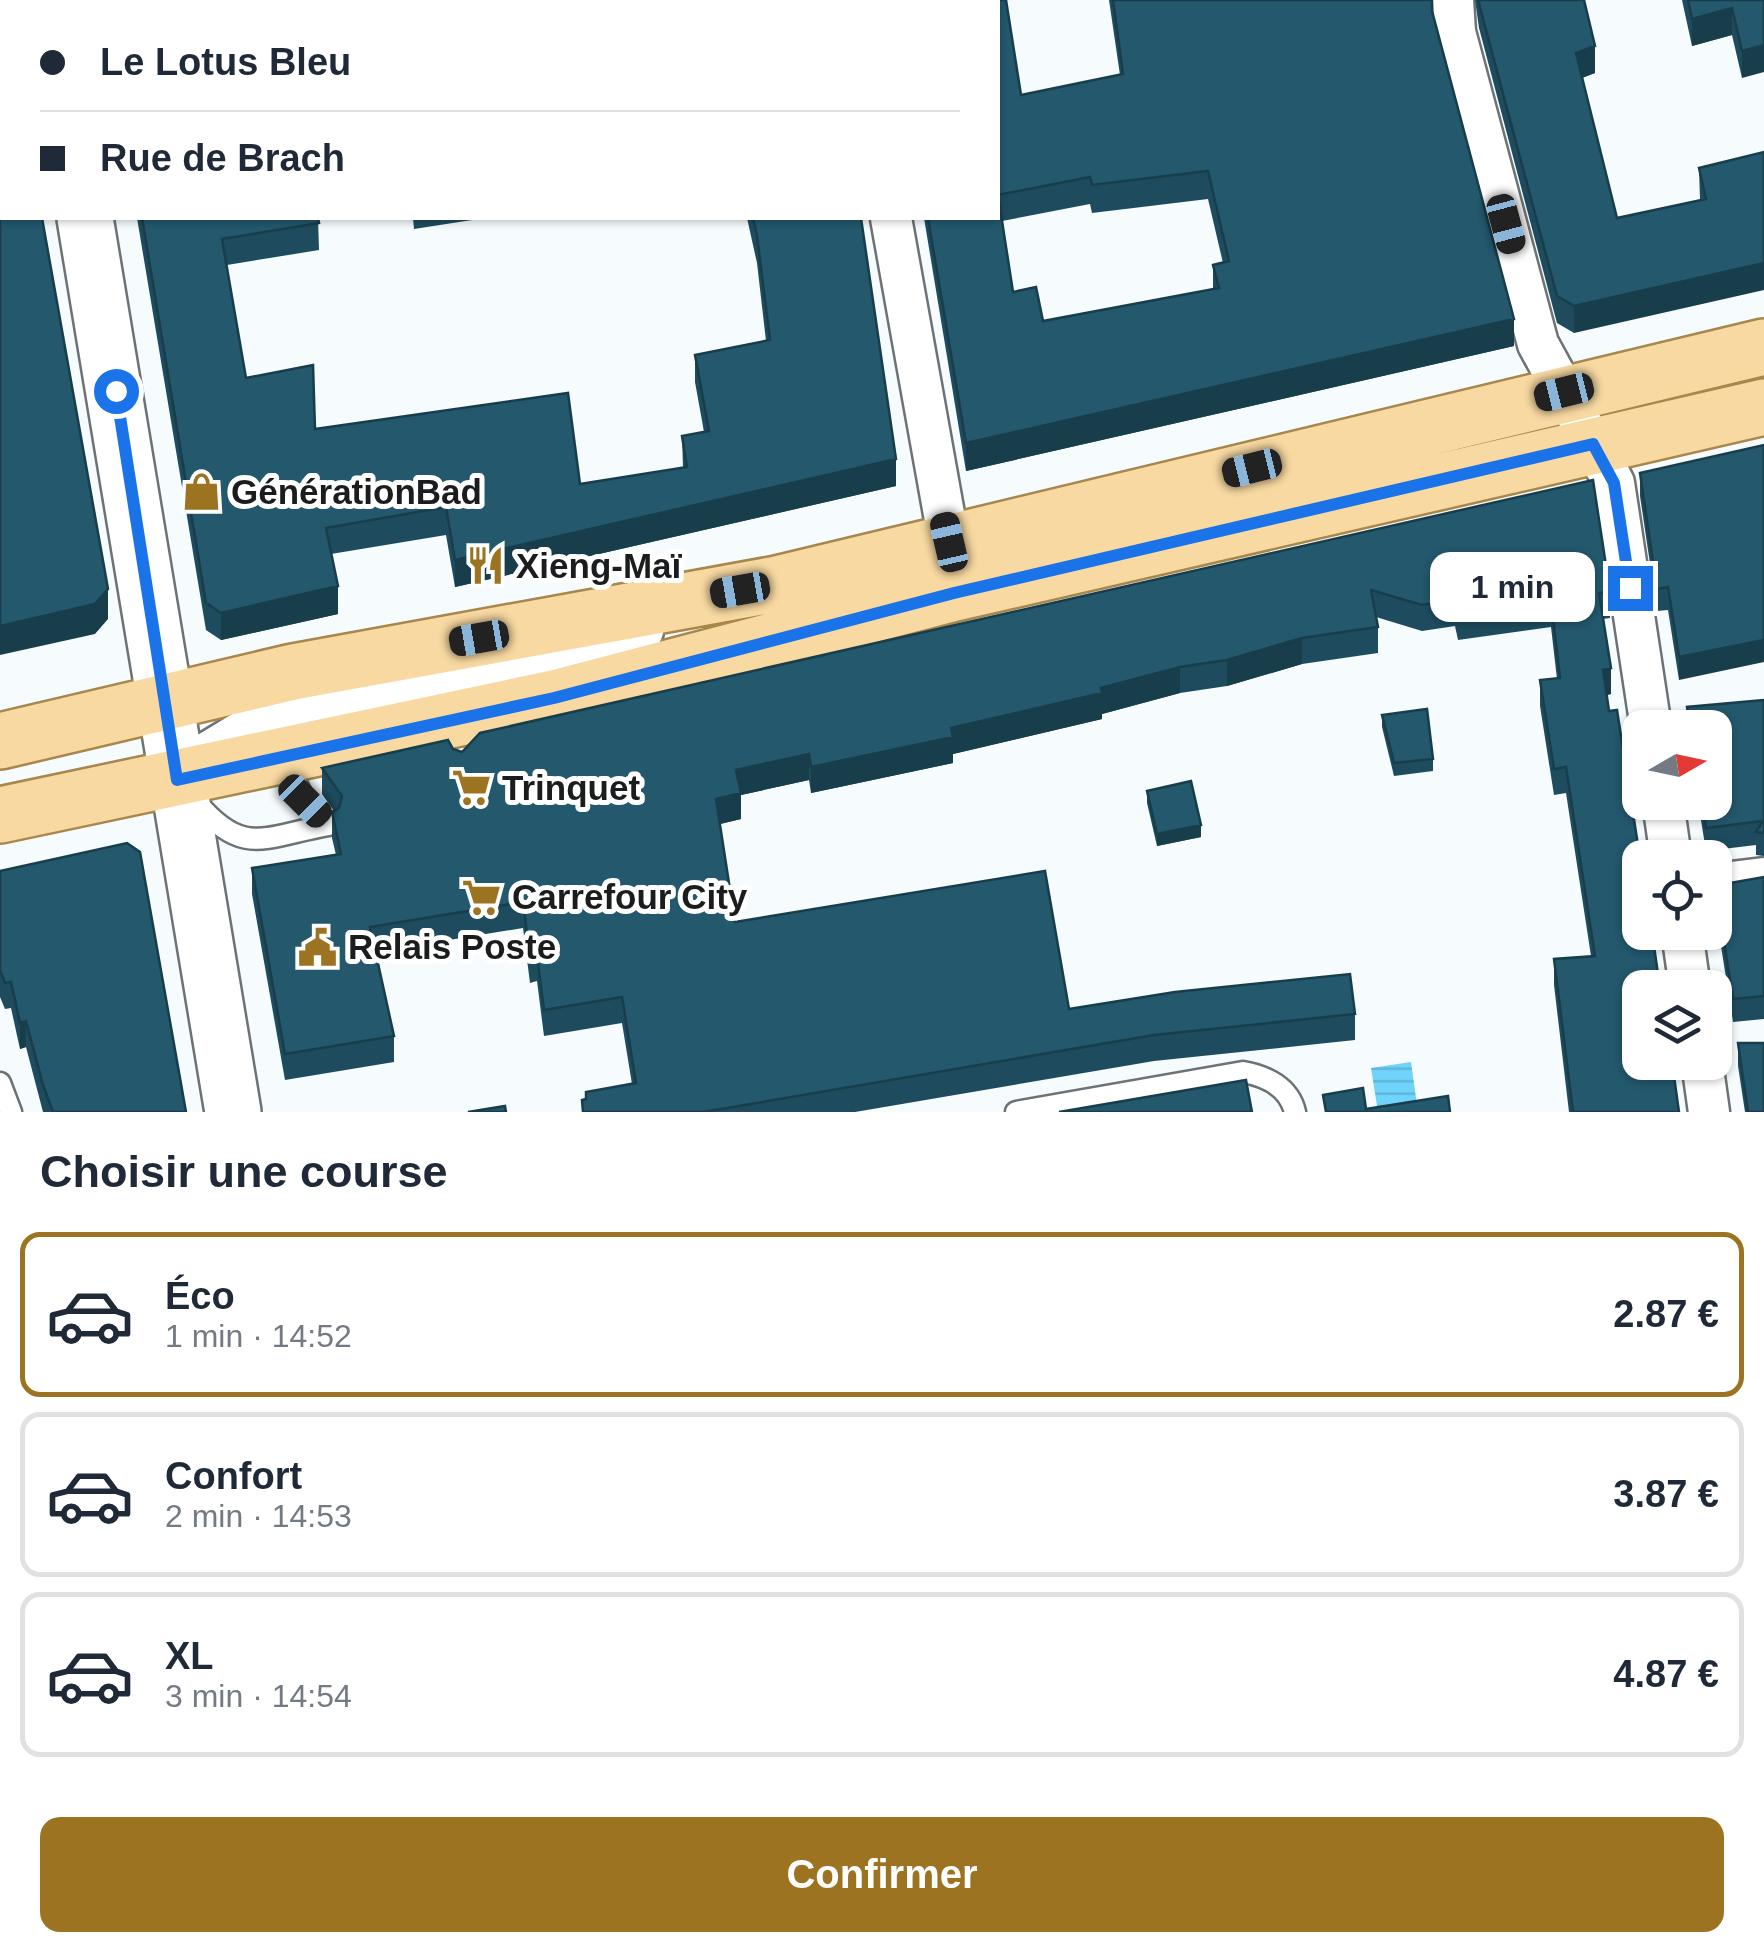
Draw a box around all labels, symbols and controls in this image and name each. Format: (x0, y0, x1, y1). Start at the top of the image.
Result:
text: Le Lotus Bleu (100, 41, 351, 83)
text: Rue de Brach (100, 137, 345, 179)
car (1484, 191, 1528, 257)
route start (94, 369, 139, 414)
car (1531, 370, 1597, 414)
car (1219, 446, 1285, 490)
shop icon: GénérationBad (180, 471, 222, 513)
place label: GénérationBad (231, 472, 482, 511)
car (928, 509, 970, 575)
restaurant icon: Xieng-Maï (465, 545, 507, 587)
place label: Xieng-Maï (516, 546, 683, 585)
callout: 1 min (1430, 553, 1595, 623)
route end (1608, 566, 1653, 611)
text: 1 min (1471, 569, 1554, 605)
car (708, 570, 772, 610)
car (447, 618, 511, 658)
north arrow (1622, 710, 1732, 820)
map controls (1622, 710, 1732, 1080)
supermarket icon: Trinquet (451, 767, 493, 809)
place label: Trinquet (502, 768, 640, 807)
car (273, 769, 337, 833)
button: locate (1622, 840, 1732, 950)
supermarket icon: Carrefour City (461, 876, 503, 918)
place label: Carrefour City (512, 877, 748, 916)
public building icon: Relais Poste (297, 926, 339, 968)
place label: Relais Poste (348, 927, 556, 966)
button: layers (1622, 970, 1732, 1080)
text: Choisir une course (40, 1146, 448, 1197)
icon: car (45, 1270, 135, 1360)
text: Éco (165, 1275, 235, 1317)
text: 2.87 € (1613, 1293, 1719, 1335)
text: 1 min · 14:52 (165, 1318, 352, 1354)
icon: car (45, 1450, 135, 1540)
text: Confort (165, 1455, 302, 1497)
text: 3.87 € (1613, 1473, 1719, 1515)
text: 2 min · 14:53 (165, 1498, 352, 1534)
icon: car (45, 1630, 135, 1720)
text: XL (165, 1635, 214, 1677)
text: 4.87 € (1613, 1653, 1719, 1695)
text: 3 min · 14:54 (165, 1678, 352, 1714)
button: Confirmer (40, 1817, 1724, 1932)

